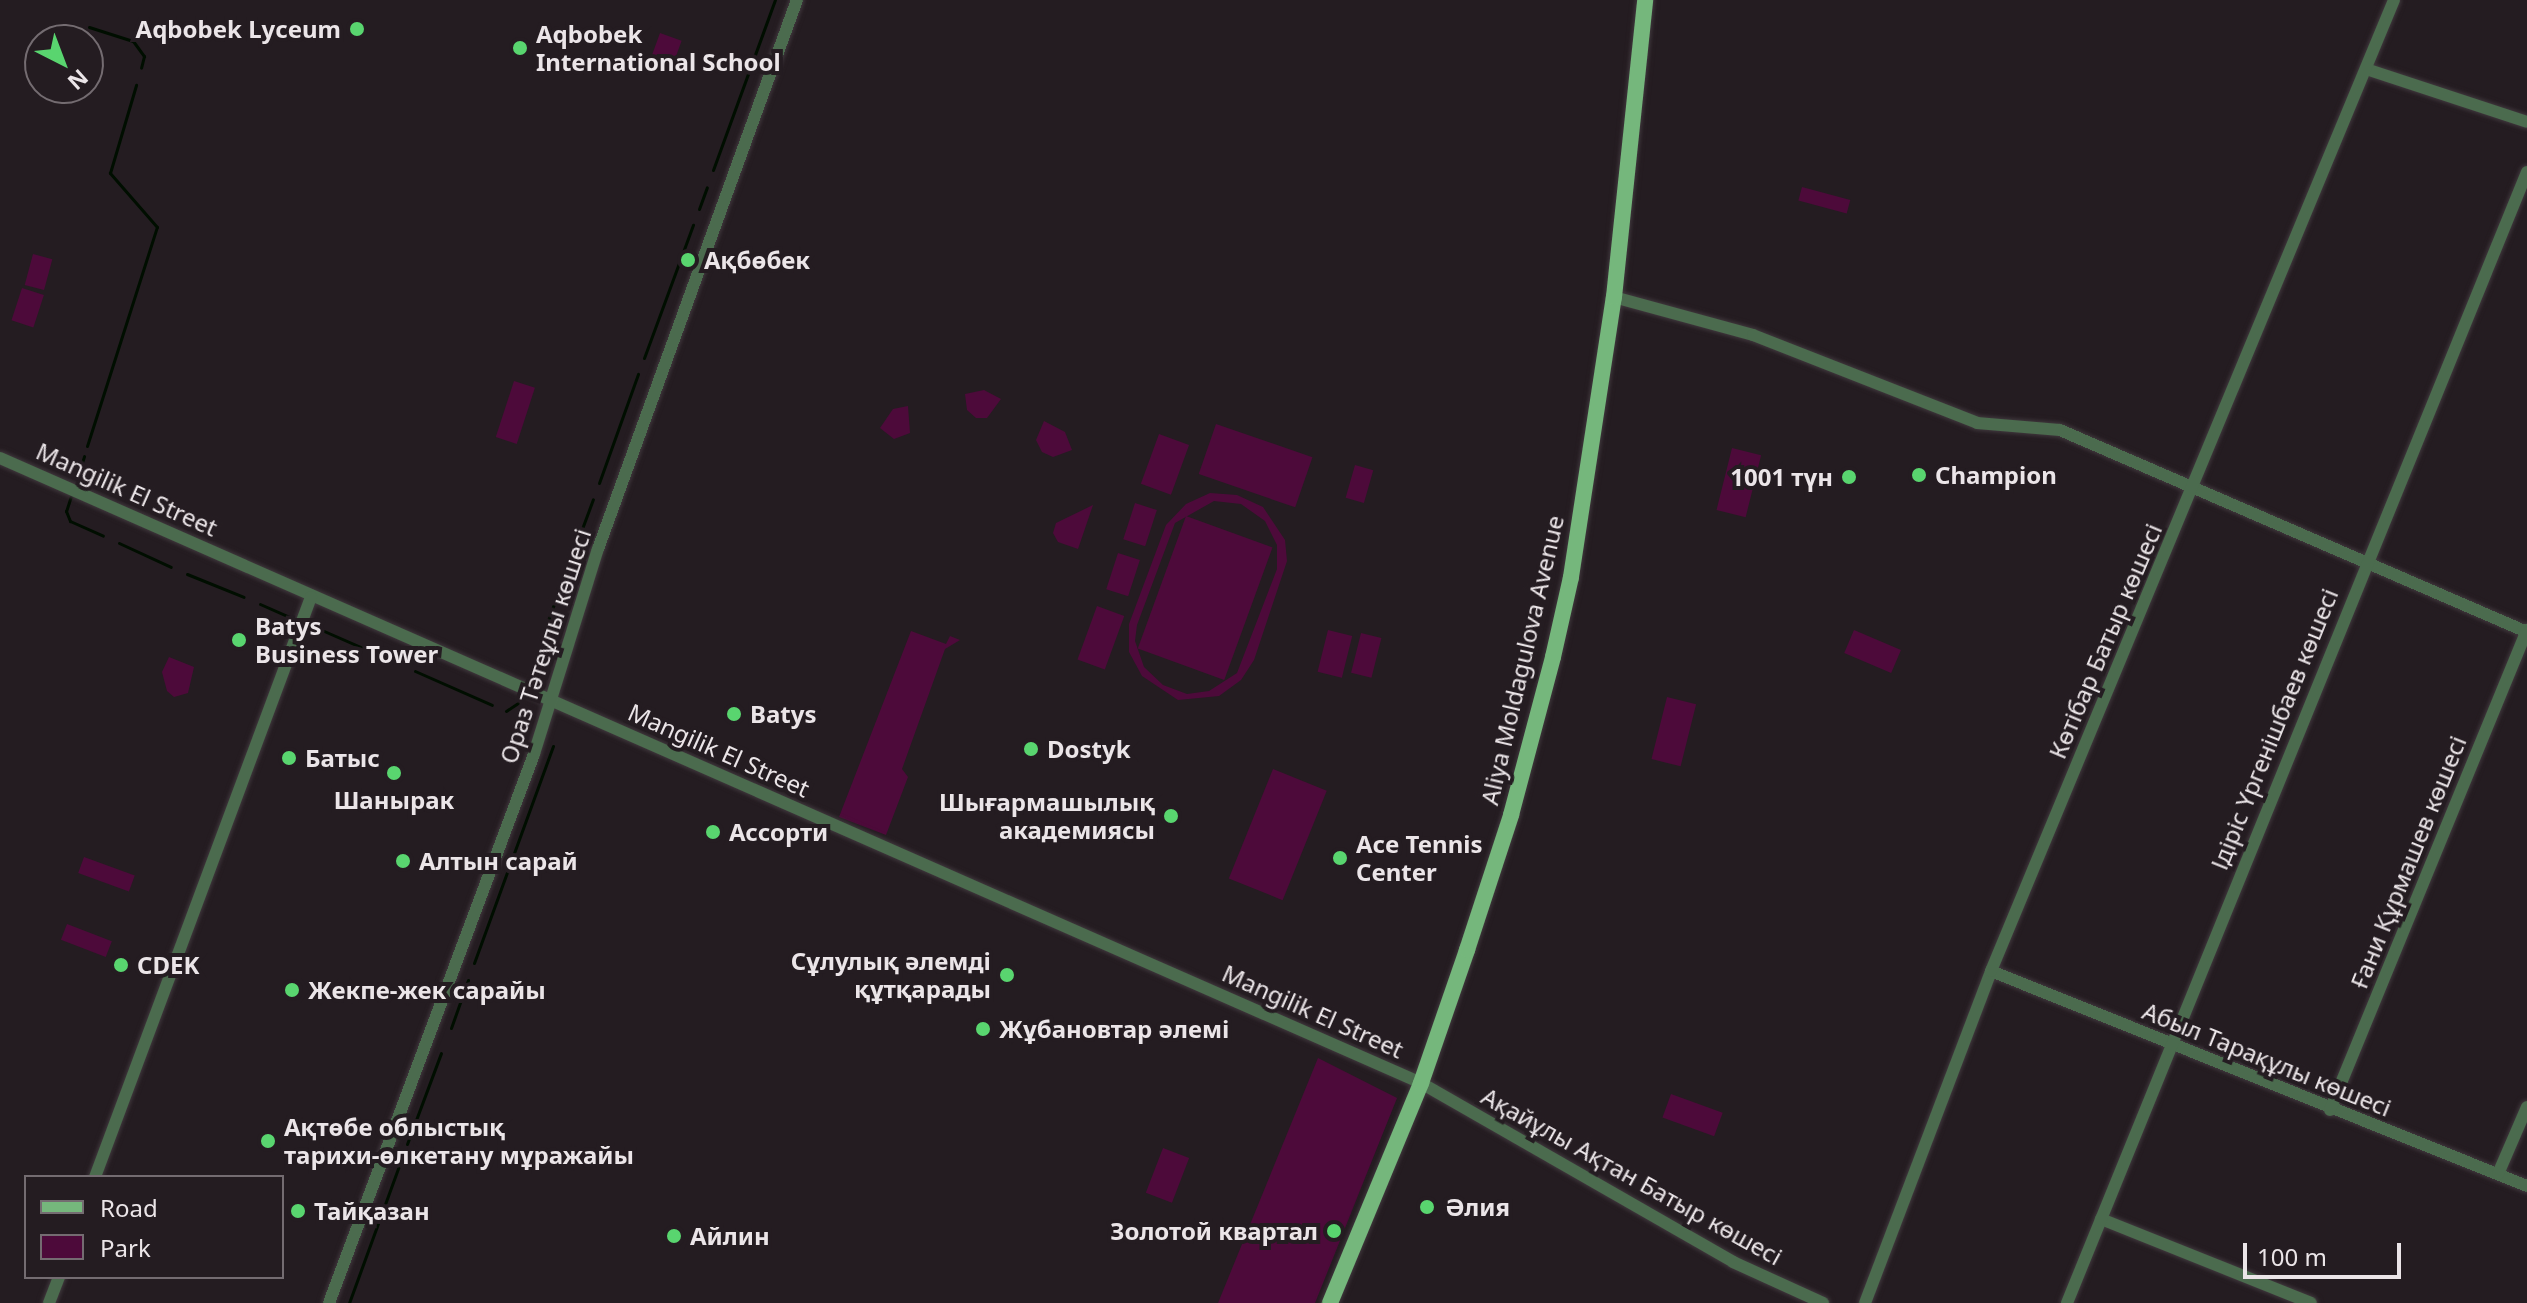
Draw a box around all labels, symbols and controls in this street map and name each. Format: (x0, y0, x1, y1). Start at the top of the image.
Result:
place label: Aqbobek Lyceum (136, 15, 341, 43)
marker: Aqbobek Lyceum (348, 20, 366, 38)
place label: Aqbobek International School (536, 20, 781, 76)
north arrow (24, 24, 104, 104)
marker: Aqbobek International School (511, 39, 529, 57)
text: N (62, 63, 95, 97)
place label: Ақбөбек (704, 246, 810, 274)
marker: Ақбөбек (679, 251, 697, 269)
street label: Mangilik El Street (32, 436, 222, 542)
place label: Champion (1935, 461, 2057, 489)
place label: 1001 түн (1730, 463, 1833, 491)
marker: Champion (1910, 466, 1928, 484)
marker: 1001 түн (1840, 468, 1858, 486)
street label: Aliya Moldagulova Avenue (1475, 512, 1569, 808)
street label: Көтібар Батыр көшесі (2042, 519, 2168, 763)
street label: Ораз Тәтеұлы көшесі (493, 525, 597, 767)
street label: Ідіріс Үргенішбаев көшесі (2204, 584, 2344, 874)
place label: Batys Business Tower (255, 612, 438, 668)
marker: Batys Business Tower (230, 631, 248, 649)
street label: Mangilik El Street (624, 697, 814, 803)
place label: Batys (750, 700, 817, 728)
marker: Batys (725, 705, 743, 723)
street label: Ғани Құрмашев көшесі (2344, 732, 2472, 992)
place label: Dostyk (1047, 735, 1131, 763)
marker: Dostyk (1022, 740, 1040, 758)
place label: Батыс (305, 744, 380, 772)
marker: Батыс (280, 749, 298, 767)
marker: Шанырак (385, 764, 403, 782)
place label: Шанырак (334, 786, 454, 814)
place label: Шығармашылық академиясы (939, 788, 1155, 844)
marker: Шығармашылық академиясы (1162, 807, 1180, 825)
place label: Ассорти (729, 818, 828, 846)
marker: Ассорти (704, 823, 722, 841)
place label: Ace Tennis Center (1356, 830, 1482, 886)
place label: Алтын сарай (419, 847, 578, 875)
marker: Ace Tennis Center (1331, 849, 1349, 867)
marker: Алтын сарай (394, 852, 412, 870)
place label: Сұлулық әлемді құтқарады (791, 947, 991, 1003)
place label: CDEK (137, 951, 199, 979)
marker: CDEK (112, 956, 130, 974)
street label: Mangilik El Street (1218, 958, 1408, 1064)
marker: Сұлулық әлемді құтқарады (998, 966, 1016, 984)
place label: Жекпе-жек сарайы (308, 976, 546, 1004)
marker: Жекпе-жек сарайы (283, 981, 301, 999)
street label: Абыл Тарақұлы көшесі (2139, 996, 2395, 1122)
place label: Жұбановтар әлемі (999, 1015, 1229, 1043)
marker: Жұбановтар әлемі (974, 1020, 992, 1038)
street label: Ақайұлы Ақтан Батыр көшесі (1477, 1081, 1787, 1271)
place label: Ақтөбе облыстық тарихи-өлкетану мұражайы (284, 1113, 634, 1169)
marker: Ақтөбе облыстық тарихи-өлкетану мұражайы (259, 1132, 277, 1150)
legend (24, 1175, 284, 1279)
text: Road (100, 1191, 158, 1224)
place label: Әлия (1445, 1193, 1510, 1221)
marker: Әлия (1416, 1196, 1438, 1218)
place label: Тайқазан (314, 1197, 430, 1225)
marker: Тайқазан (289, 1202, 307, 1220)
place label: Золотой квартал (1110, 1217, 1318, 1245)
place label: Айлин (690, 1222, 770, 1250)
marker: Золотой квартал (1325, 1222, 1343, 1240)
marker: Айлин (665, 1227, 683, 1245)
scale bar (2247, 1227, 2405, 1277)
text: Park (100, 1231, 151, 1264)
text: 100 m (2257, 1240, 2327, 1273)

